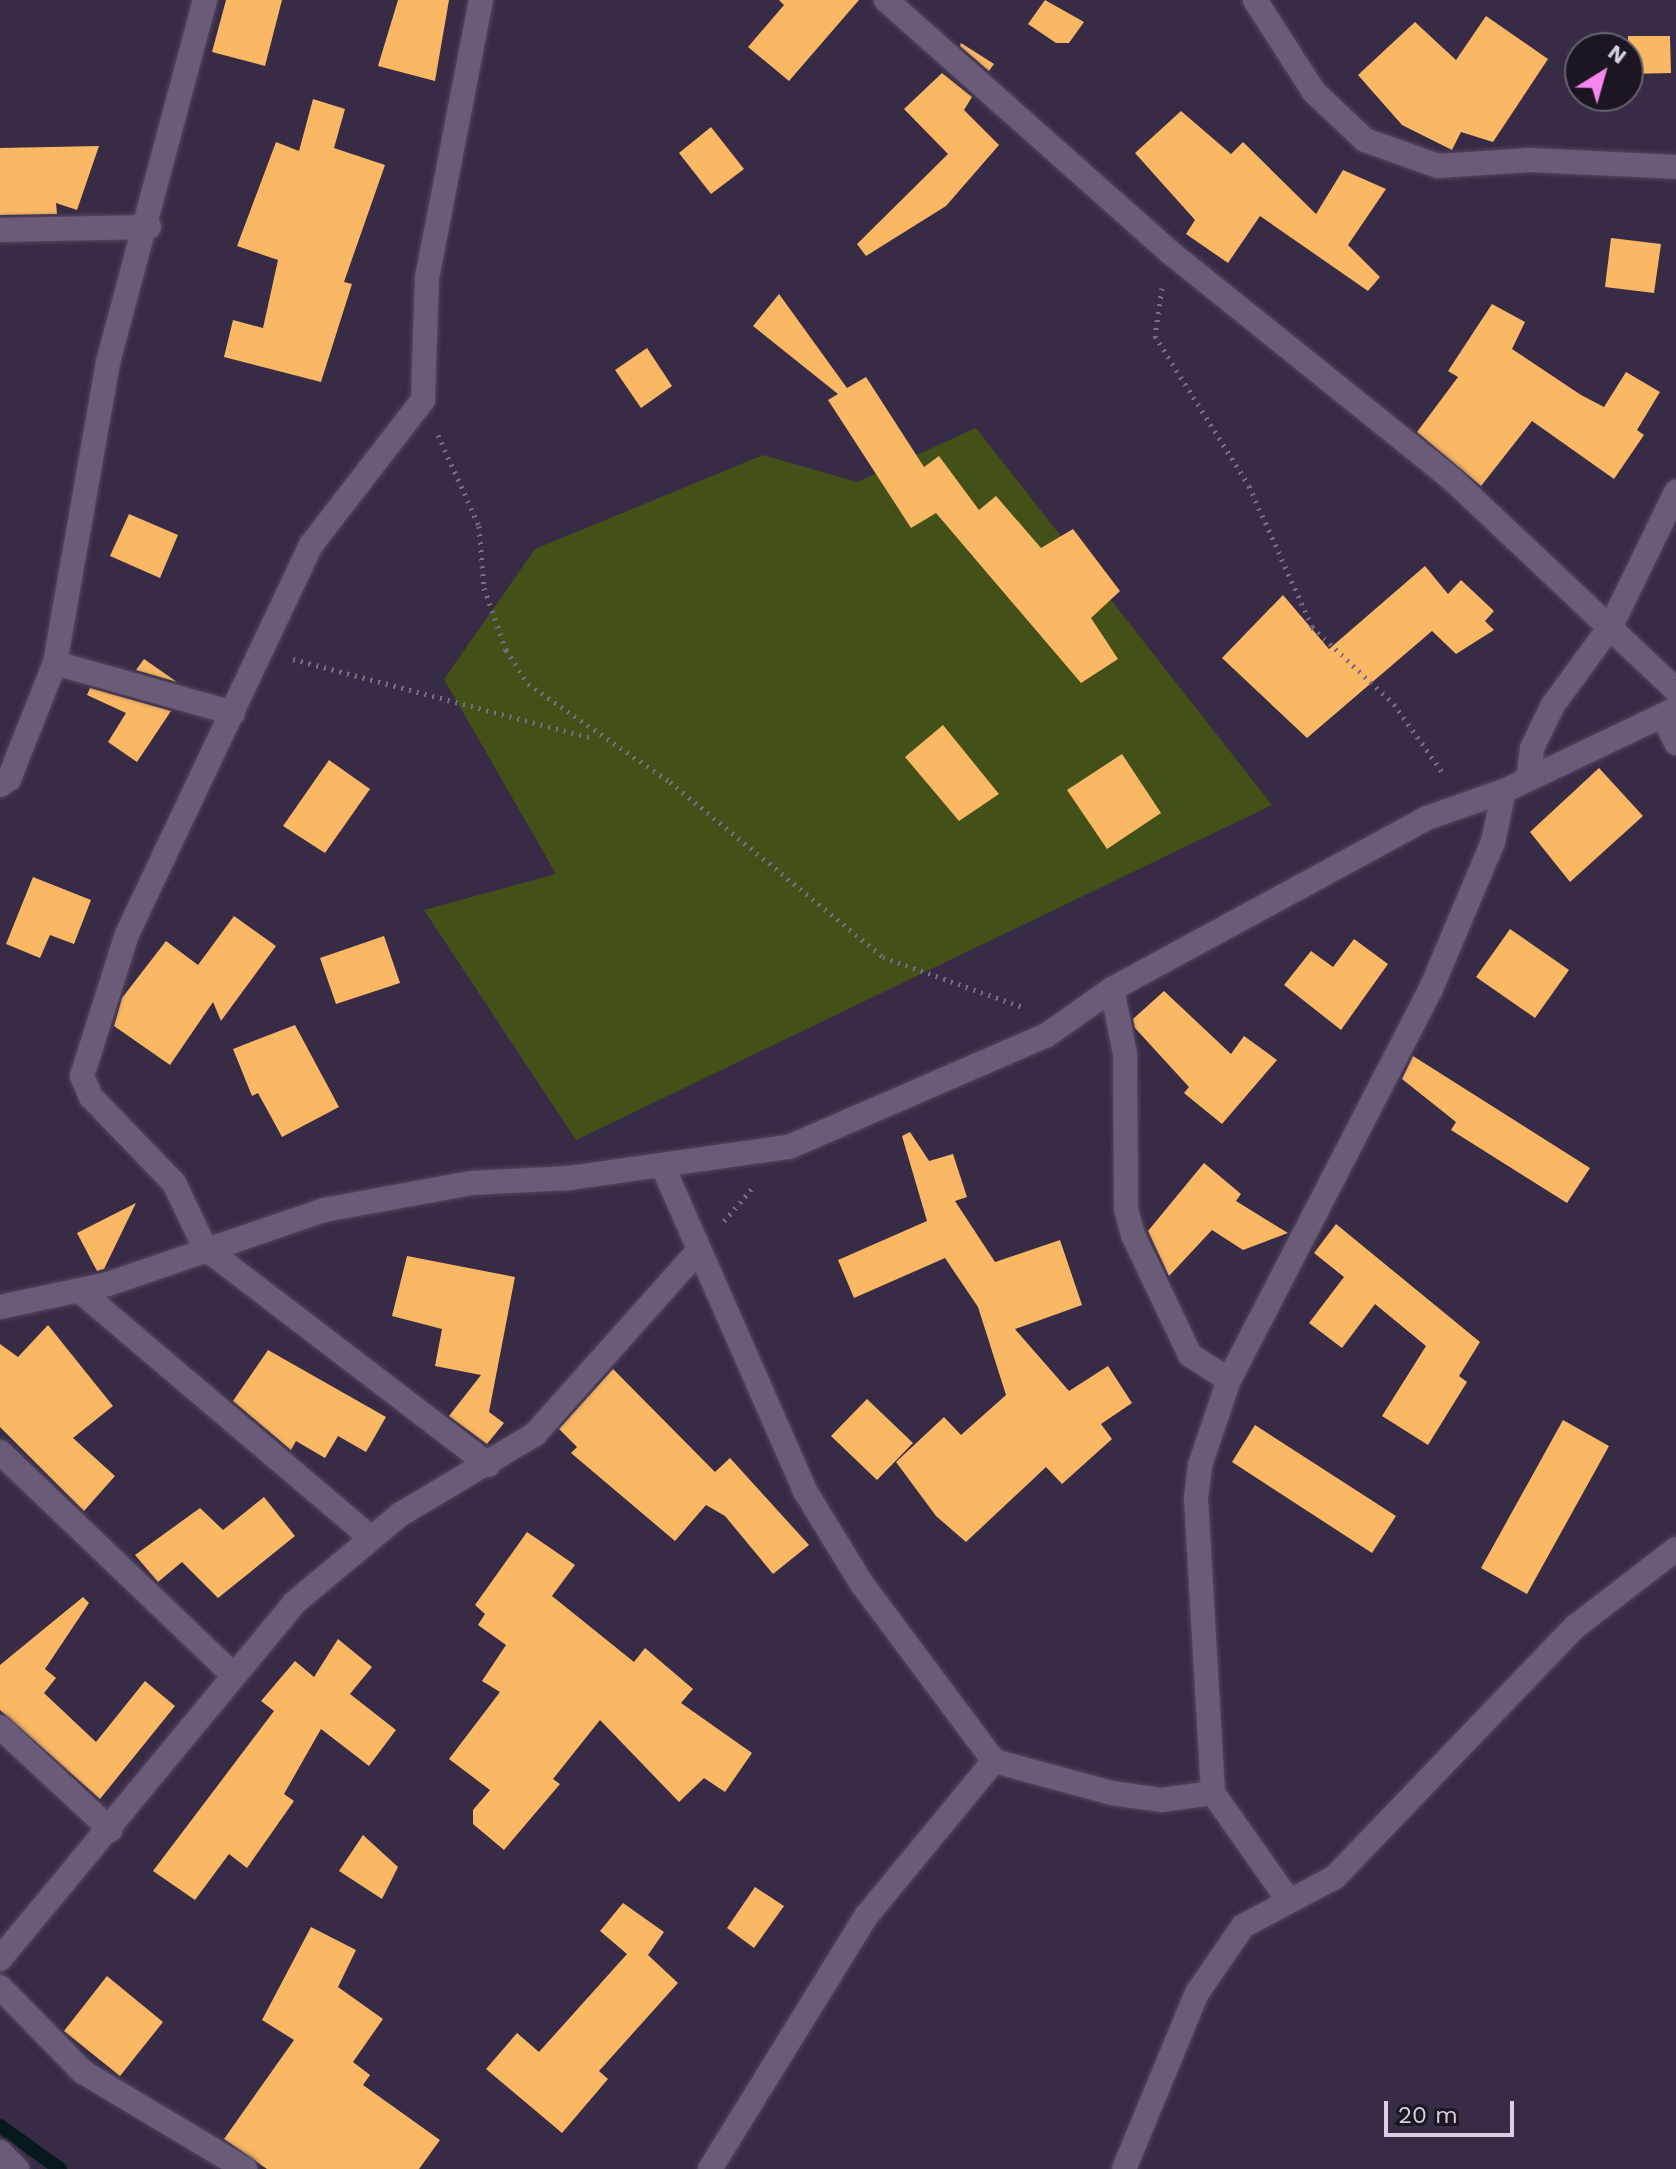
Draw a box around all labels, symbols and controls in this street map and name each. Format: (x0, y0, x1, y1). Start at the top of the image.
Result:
north arrow (1564, 32, 1644, 112)
text: N (1604, 39, 1632, 69)
scale bar (1388, 2085, 1518, 2135)
text: 20 m (1398, 2101, 1458, 2129)

